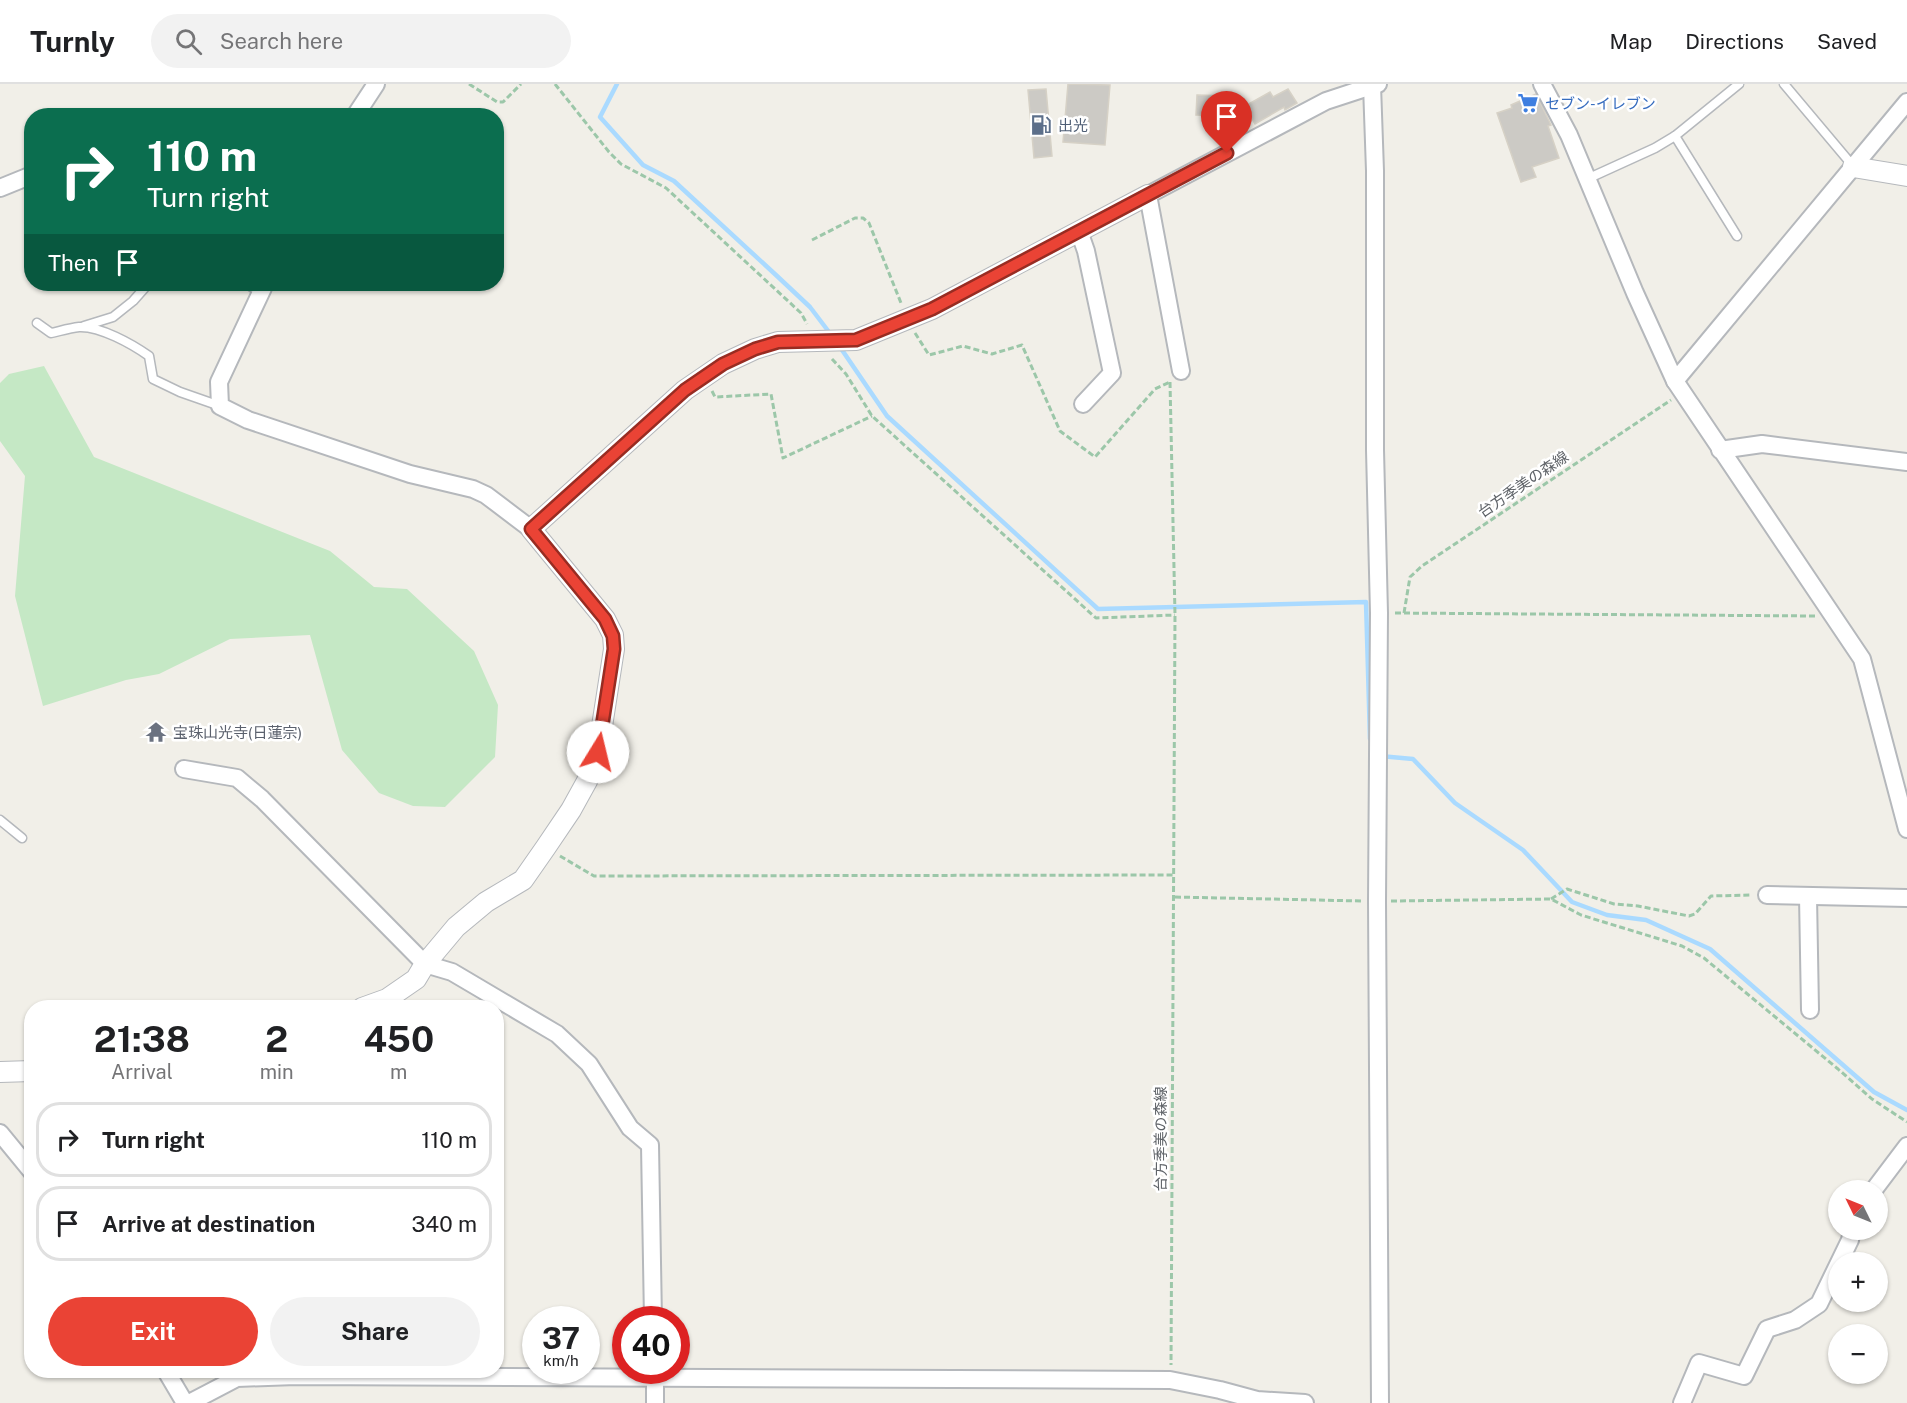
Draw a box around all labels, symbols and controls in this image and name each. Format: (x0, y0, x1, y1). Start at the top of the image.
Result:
search box (151, 14, 571, 68)
text: Turnly (30, 25, 115, 58)
icon: search (172, 25, 205, 58)
text: Search here (220, 28, 343, 54)
text: Map (1610, 29, 1652, 54)
text: Directions (1685, 29, 1784, 54)
text: Saved (1817, 29, 1877, 54)
pin (1201, 91, 1252, 153)
supermarket icon: セブン-イレブン (1516, 91, 1540, 115)
place label: セブン-イレブン (1545, 95, 1656, 112)
icon: arrive (1210, 100, 1243, 133)
fuel station icon: 出光 (1029, 113, 1053, 137)
place label: 出光 (1058, 117, 1088, 134)
text: 110 m (147, 131, 257, 180)
icon: right (48, 132, 126, 210)
text: Turn right (147, 181, 270, 213)
icon: arrive (111, 246, 144, 279)
text: Then (48, 250, 99, 276)
street label: 台方季美の森線 (1475, 448, 1571, 520)
temple icon: 宝珠山光寺(日蓮宗) (144, 720, 168, 744)
position arrow (566, 720, 630, 784)
place label: 宝珠山光寺(日蓮宗) (173, 724, 302, 741)
text: 21:38 (94, 1018, 190, 1060)
text: 2 (265, 1018, 288, 1060)
text: 450 (363, 1018, 434, 1060)
text: Arrival (111, 1060, 173, 1084)
text: min (260, 1060, 294, 1084)
text: m (390, 1060, 407, 1084)
street label: 台方季美の森線 (1152, 1086, 1169, 1192)
icon: right (51, 1123, 84, 1156)
text: Turn right (102, 1127, 205, 1153)
text: 110 m (421, 1127, 477, 1153)
north arrow (1828, 1180, 1888, 1240)
map controls (1828, 1180, 1888, 1384)
icon: arrive (51, 1207, 84, 1240)
text: Arrive at destination (102, 1211, 315, 1237)
text: 340 m (412, 1211, 477, 1237)
button: + (1828, 1252, 1888, 1312)
button: Exit (48, 1297, 258, 1366)
button: Share (270, 1297, 480, 1366)
speed limit sign: 40 (612, 1306, 690, 1384)
text: 37 (542, 1320, 580, 1356)
button: − (1828, 1324, 1888, 1384)
text: km/h (543, 1352, 579, 1369)

